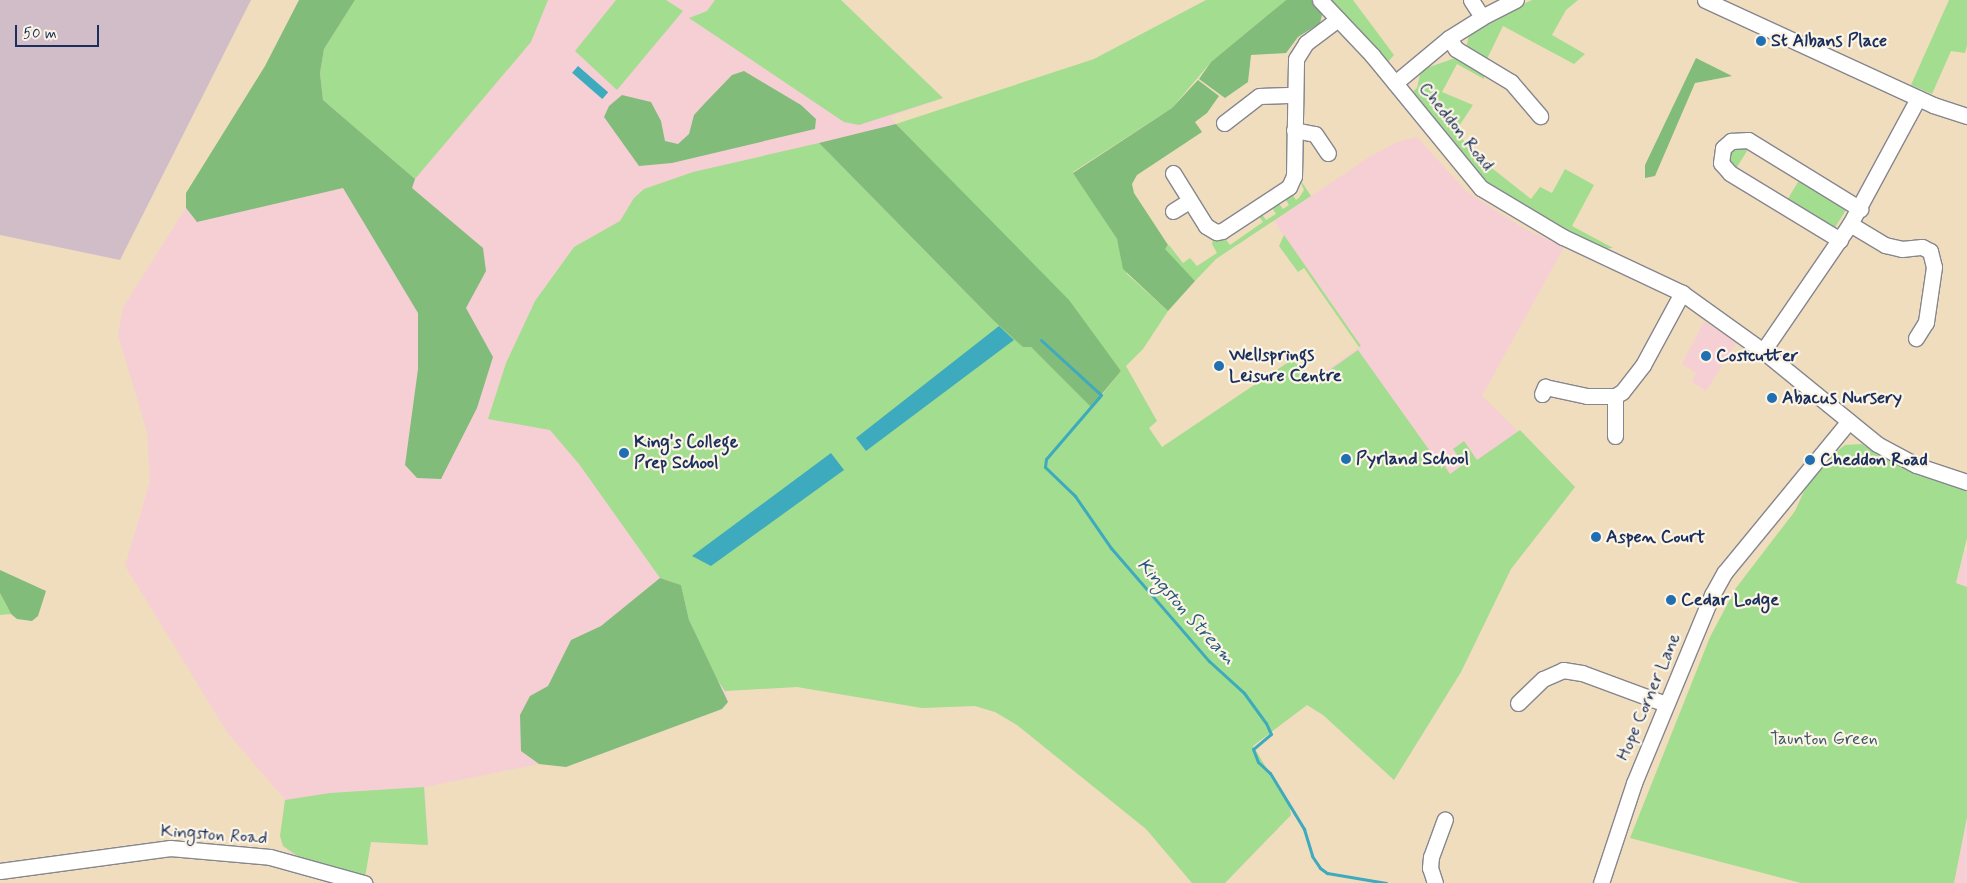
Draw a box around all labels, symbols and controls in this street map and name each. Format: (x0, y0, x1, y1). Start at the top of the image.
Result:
scale bar (18, 15, 101, 47)
text: 50 m (23, 24, 57, 44)
place label: St Albans Place (1771, 30, 1895, 52)
marker: St Albans Place (1755, 35, 1767, 47)
street label: Cheddon Road (1414, 79, 1498, 175)
place label: Wellsprings Leisure Centre (1229, 345, 1345, 388)
place label: Costcutter (1716, 345, 1798, 367)
marker: Costcutter (1700, 350, 1712, 362)
marker: Wellsprings Leisure Centre (1213, 360, 1225, 372)
place label: Abacus Nursery (1782, 387, 1902, 409)
marker: Abacus Nursery (1766, 392, 1778, 404)
place label: King's College Prep School (634, 432, 740, 474)
marker: King's College Prep School (618, 447, 630, 459)
place label: Pyrland School (1356, 448, 1469, 470)
place label: Cheddon Road (1820, 449, 1927, 471)
marker: Pyrland School (1340, 453, 1352, 465)
marker: Cheddon Road (1804, 454, 1816, 466)
place label: Aspen Court (1606, 526, 1704, 548)
marker: Aspen Court (1590, 531, 1602, 543)
water label: Kingston Stream (1133, 555, 1239, 669)
place label: Cedar Lodge (1681, 589, 1779, 611)
marker: Cedar Lodge (1665, 594, 1677, 606)
street label: Hope Corner Lane (1612, 628, 1686, 766)
park label: Taunton Green (1768, 728, 1880, 750)
street label: Kingston Road (161, 821, 267, 849)

